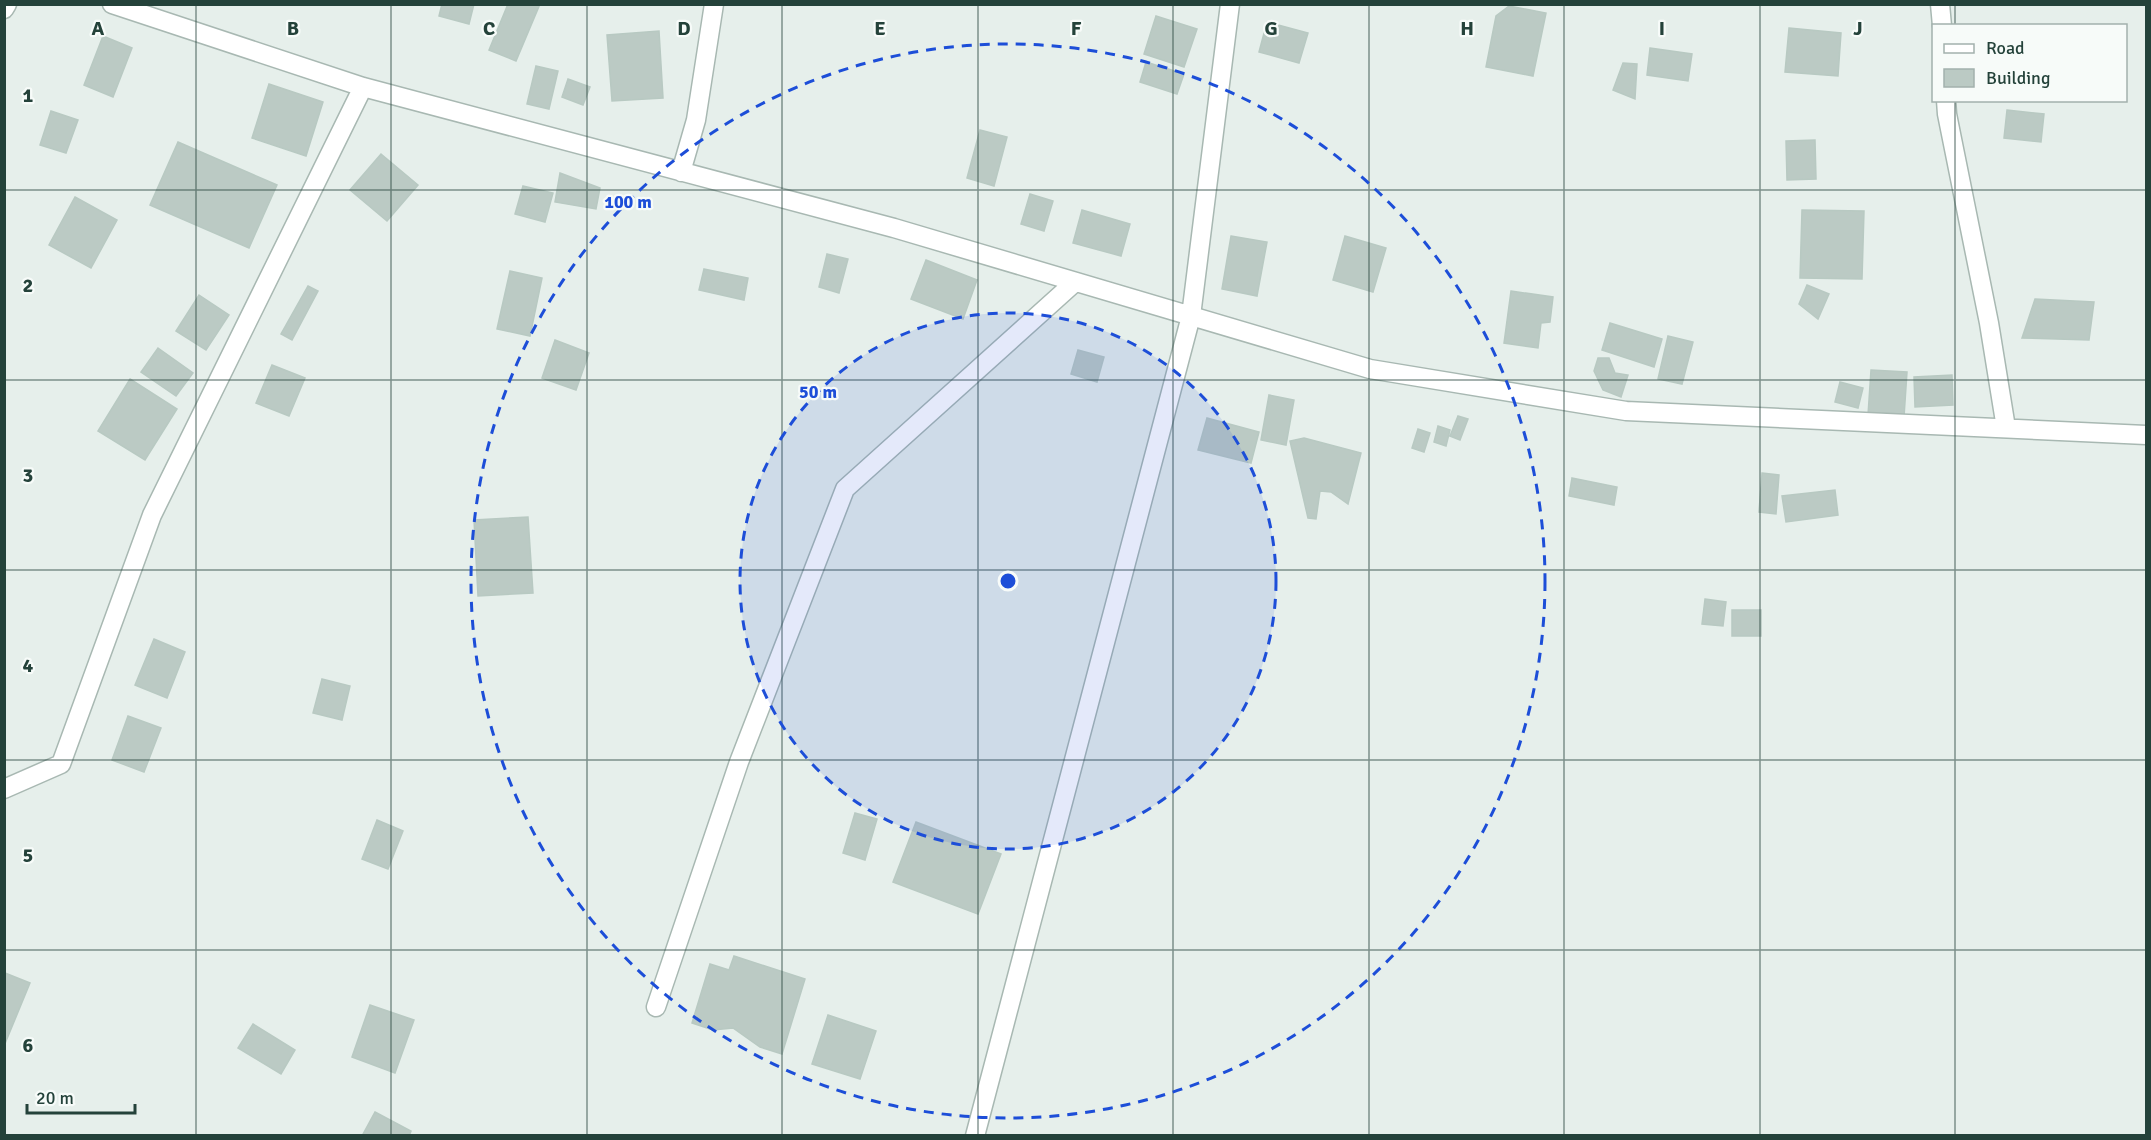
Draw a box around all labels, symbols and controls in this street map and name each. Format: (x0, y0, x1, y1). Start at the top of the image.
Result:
text: A (92, 16, 105, 41)
text: B (287, 16, 299, 41)
text: C (483, 16, 495, 41)
text: D (677, 16, 691, 41)
text: E (874, 16, 886, 41)
text: F (1071, 16, 1082, 41)
text: G (1264, 16, 1278, 41)
text: H (1460, 16, 1474, 41)
text: I (1659, 16, 1665, 41)
text: J (1853, 16, 1863, 41)
legend (1932, 24, 2127, 102)
text: Road (1986, 37, 2025, 59)
text: Building (1986, 67, 2050, 89)
text: 1 (23, 83, 34, 108)
text: 100 m (604, 191, 652, 213)
text: 2 (23, 273, 33, 298)
text: 50 m (799, 381, 837, 403)
text: 3 (23, 463, 33, 488)
centre of rings (998, 571, 1018, 591)
text: 4 (23, 653, 34, 678)
text: 5 (23, 843, 33, 868)
text: 6 (23, 1033, 34, 1058)
scale bar (27, 1077, 135, 1115)
text: 20 m (36, 1087, 74, 1109)

